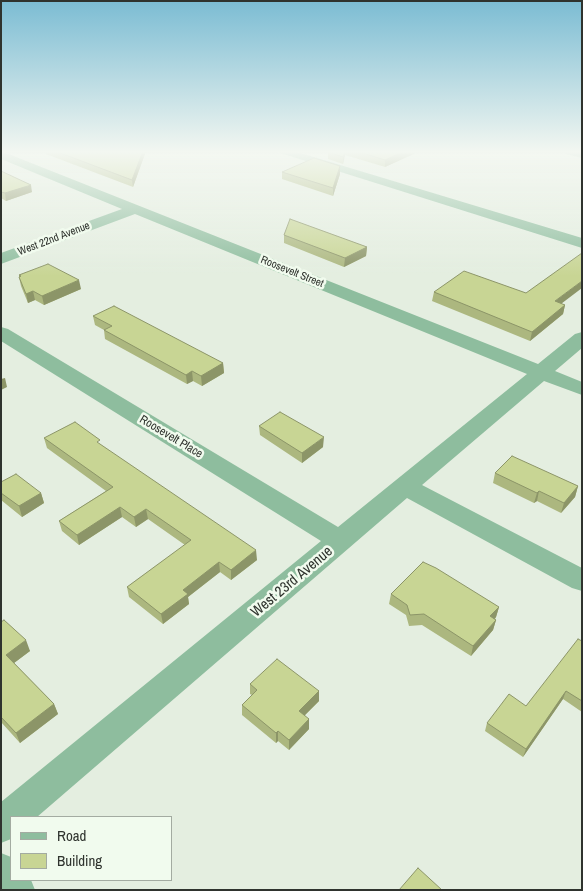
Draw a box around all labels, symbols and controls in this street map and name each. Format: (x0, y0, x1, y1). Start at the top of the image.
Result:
street label: West 22nd Avenue (16, 219, 92, 259)
street label: Roosevelt Street (259, 253, 325, 291)
street label: Roosevelt Place (137, 413, 205, 461)
street label: West 23rd Avenue (248, 543, 336, 621)
legend (10, 816, 172, 881)
text: Road (57, 825, 86, 846)
text: Building (57, 850, 102, 871)

